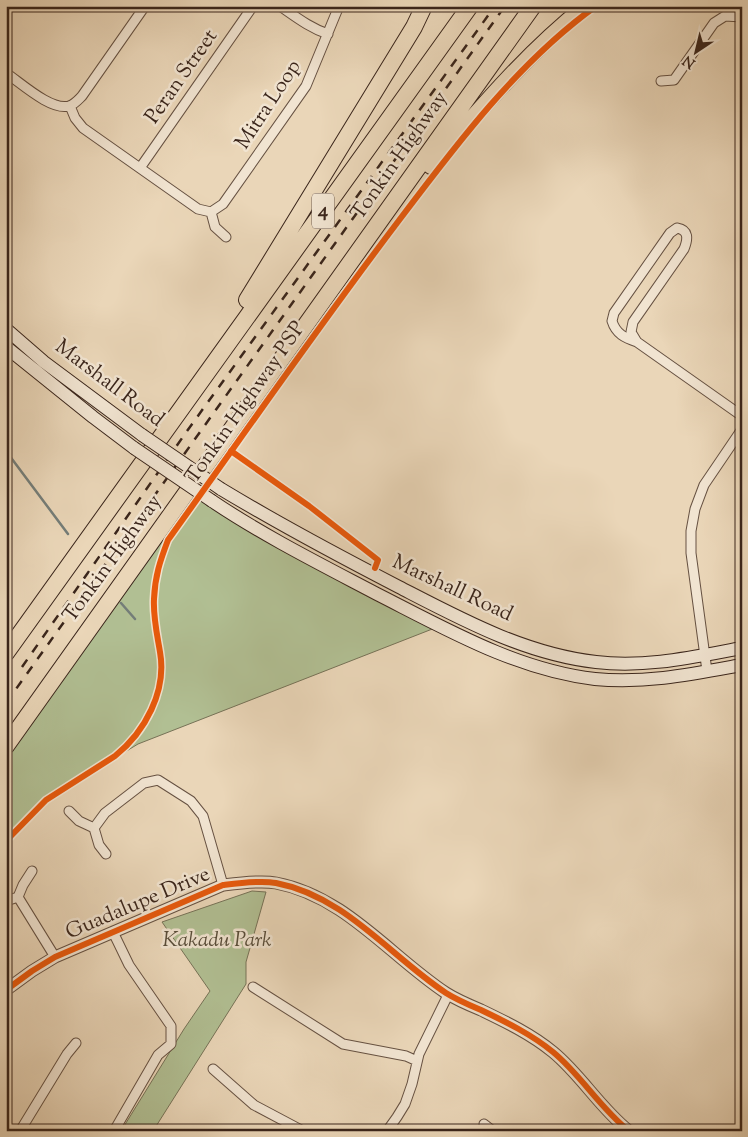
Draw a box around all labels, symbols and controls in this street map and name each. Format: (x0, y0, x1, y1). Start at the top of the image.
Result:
street label: Peran Street (138, 24, 226, 130)
north arrow (670, 28, 720, 78)
text: N (679, 50, 700, 72)
street label: Mitra Loop (229, 54, 309, 156)
street label: Tonkin Highway (344, 85, 456, 227)
road number: 4 (312, 194, 334, 228)
street label: Tonkin Highway PSP (179, 316, 313, 490)
street label: Marshall Road (48, 333, 170, 435)
street label: Tonkin Highway (56, 488, 170, 629)
street label: Marshall Road (387, 548, 517, 630)
street label: Guadalupe Drive (61, 860, 215, 948)
park label: Kakadu Park (162, 926, 272, 956)

